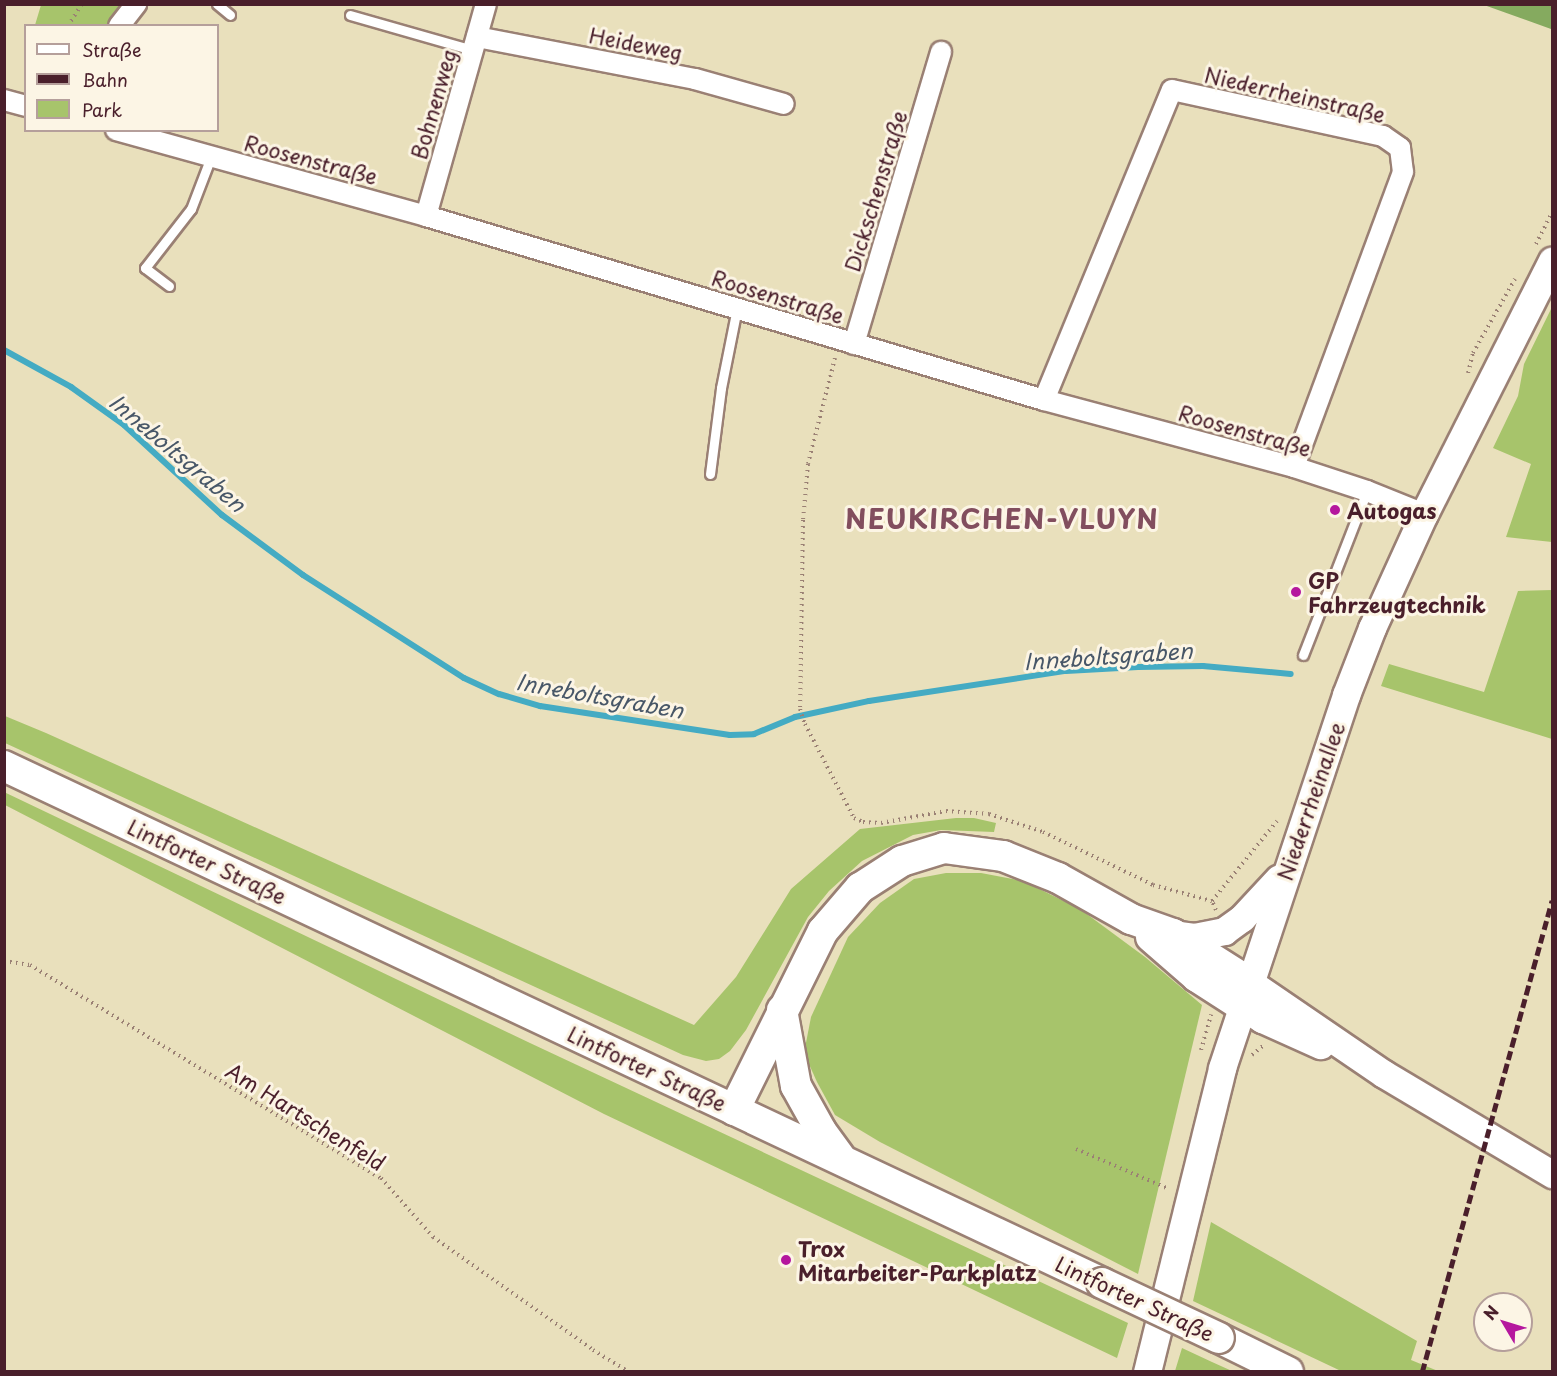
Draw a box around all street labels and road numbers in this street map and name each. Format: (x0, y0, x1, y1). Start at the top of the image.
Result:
street label: Heideweg (587, 22, 685, 64)
street label: Bohnenweg (405, 46, 461, 162)
street label: Niederrheinstraße (1202, 61, 1388, 127)
street label: Dickschenstraße (839, 108, 911, 274)
street label: Roosenstraße (242, 129, 380, 189)
street label: Roosenstraße (709, 264, 847, 328)
street label: Roosenstraße (1176, 399, 1314, 461)
street label: Niederrheinallee (1271, 719, 1349, 883)
street label: Lintforter Straße (123, 813, 291, 909)
street label: Lintforter Straße (563, 1020, 731, 1116)
street label: Am Hartschenfeld (222, 1057, 390, 1175)
street label: Lintforter Straße (1051, 1250, 1219, 1346)

